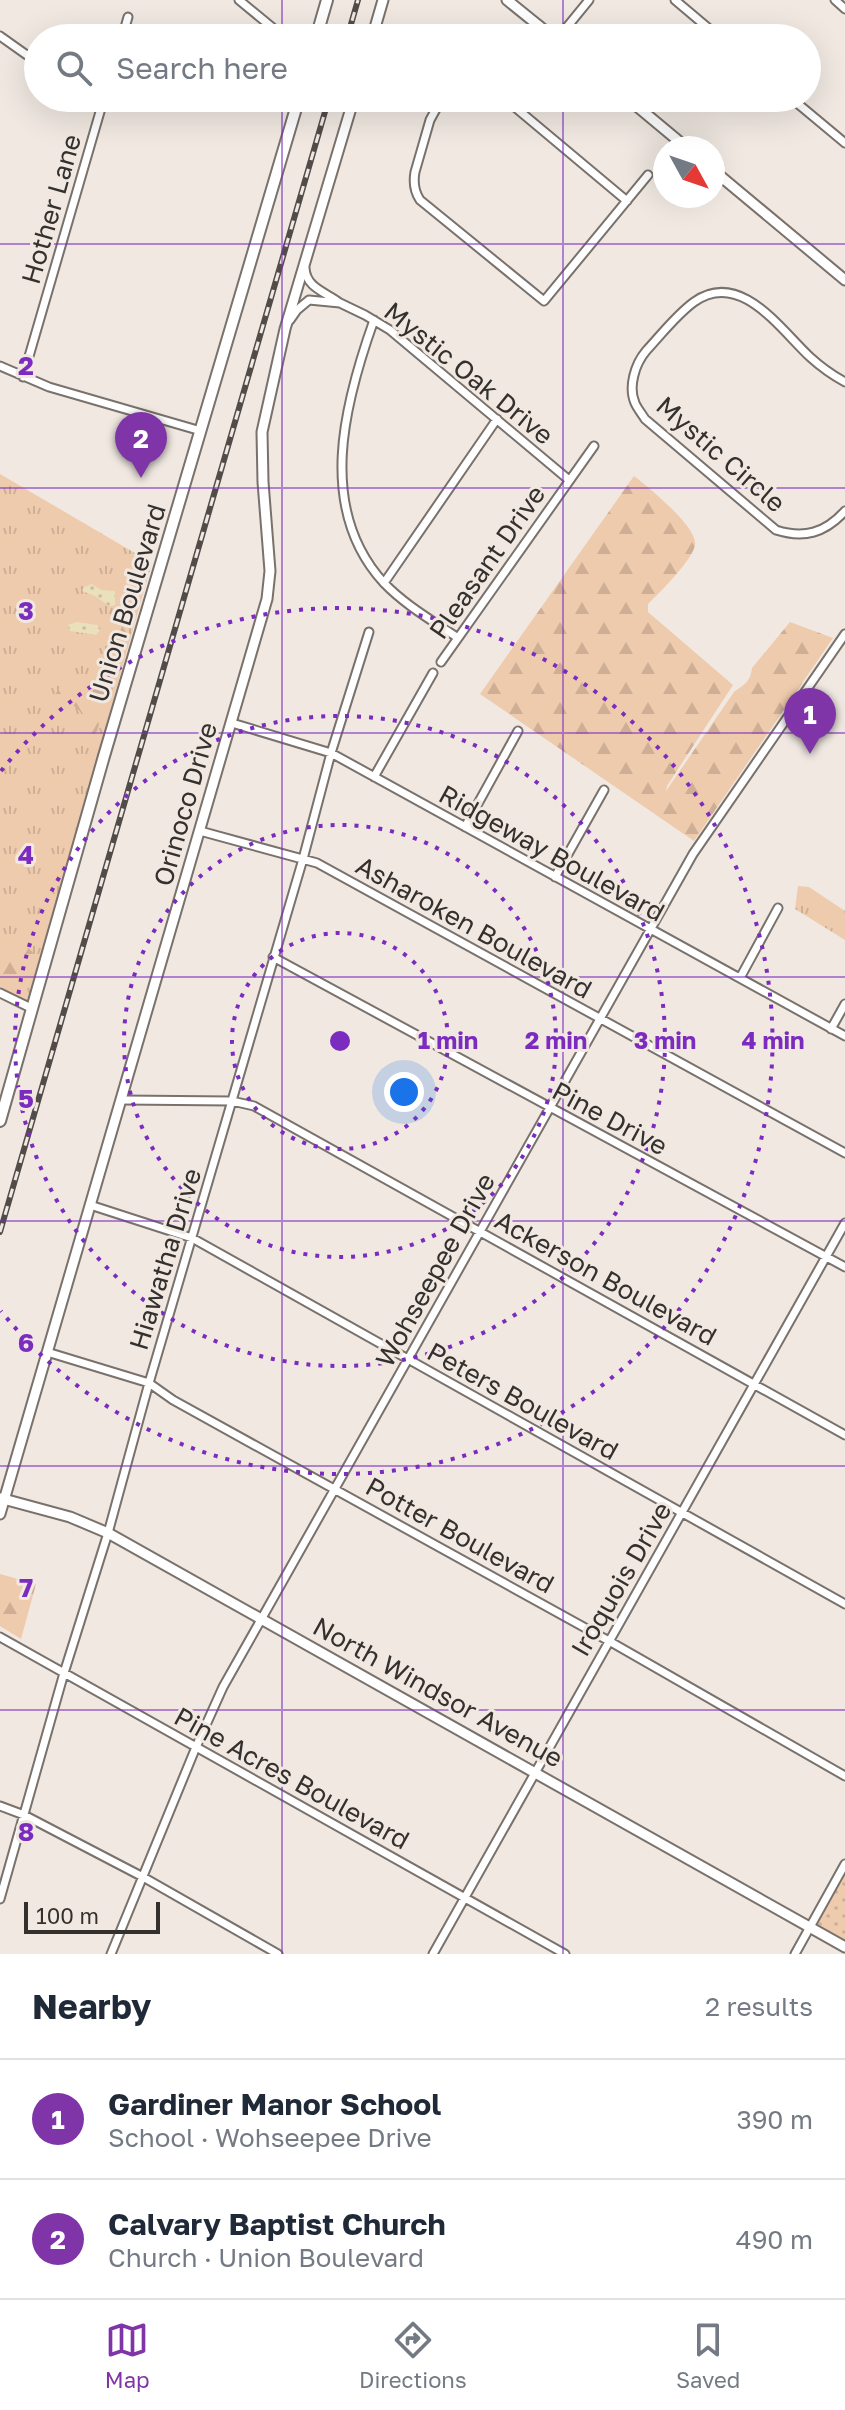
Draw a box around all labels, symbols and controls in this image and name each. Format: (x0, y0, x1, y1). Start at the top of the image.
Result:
search box (24, 24, 821, 112)
icon: search (52, 46, 96, 90)
text: Search here (116, 50, 288, 86)
street label: Hother Lane (15, 131, 87, 287)
north arrow (653, 136, 725, 208)
street label: Mystic Oak Drive (378, 295, 560, 451)
text: 2 (18, 350, 34, 381)
street label: Mystic Circle (650, 390, 792, 518)
pin: 2 (115, 412, 167, 478)
street label: Pleasant Drive (423, 479, 551, 645)
street label: Union Boulevard (82, 500, 172, 706)
text: 3 (18, 595, 34, 626)
pin: 1 (784, 688, 836, 754)
street label: Orinoco Drive (147, 719, 223, 889)
street label: Ridgeway Boulevard (434, 778, 670, 928)
text: 4 (18, 839, 34, 870)
street label: Asharoken Boulevard (351, 849, 597, 1005)
text: 1 min (418, 1025, 478, 1054)
text: 2 min (525, 1025, 587, 1054)
text: 3 min (634, 1025, 696, 1054)
text: 4 min (741, 1025, 805, 1054)
centre of rings (326, 1027, 354, 1055)
your location (384, 1072, 424, 1112)
street label: Pine Drive (547, 1075, 673, 1161)
text: 5 (18, 1083, 34, 1114)
street label: Hiawatha Drive (123, 1165, 207, 1353)
street label: Wohseepee Drive (369, 1168, 501, 1372)
street label: Ackerson Boulevard (490, 1204, 722, 1352)
text: 6 (18, 1327, 34, 1358)
street label: Peters Boulevard (422, 1336, 624, 1466)
street label: Potter Boulevard (361, 1470, 559, 1600)
street label: Iroquois Drive (564, 1496, 678, 1662)
text: 7 (19, 1572, 33, 1603)
street label: North Windsor Avenue (308, 1610, 568, 1774)
street label: Pine Acres Boulevard (169, 1700, 415, 1856)
text: 8 (18, 1816, 34, 1847)
scale bar (24, 1898, 160, 1934)
text: 100 m (36, 1902, 99, 1929)
text: Nearby (32, 1986, 152, 2026)
text: 2 results (705, 1991, 813, 2022)
text: Gardiner Manor School (108, 2086, 441, 2122)
text: 1 (51, 2104, 65, 2135)
text: 390 m (736, 2104, 813, 2135)
text: School · Wohseepee Drive (108, 2122, 432, 2153)
text: Calvary Baptist Church (108, 2206, 446, 2242)
text: 2 (50, 2224, 66, 2255)
text: 490 m (736, 2224, 813, 2255)
text: Church · Union Boulevard (108, 2242, 424, 2273)
tab: Map (105, 2318, 150, 2393)
tab: Directions (359, 2318, 467, 2393)
tab: Saved (676, 2318, 740, 2393)

